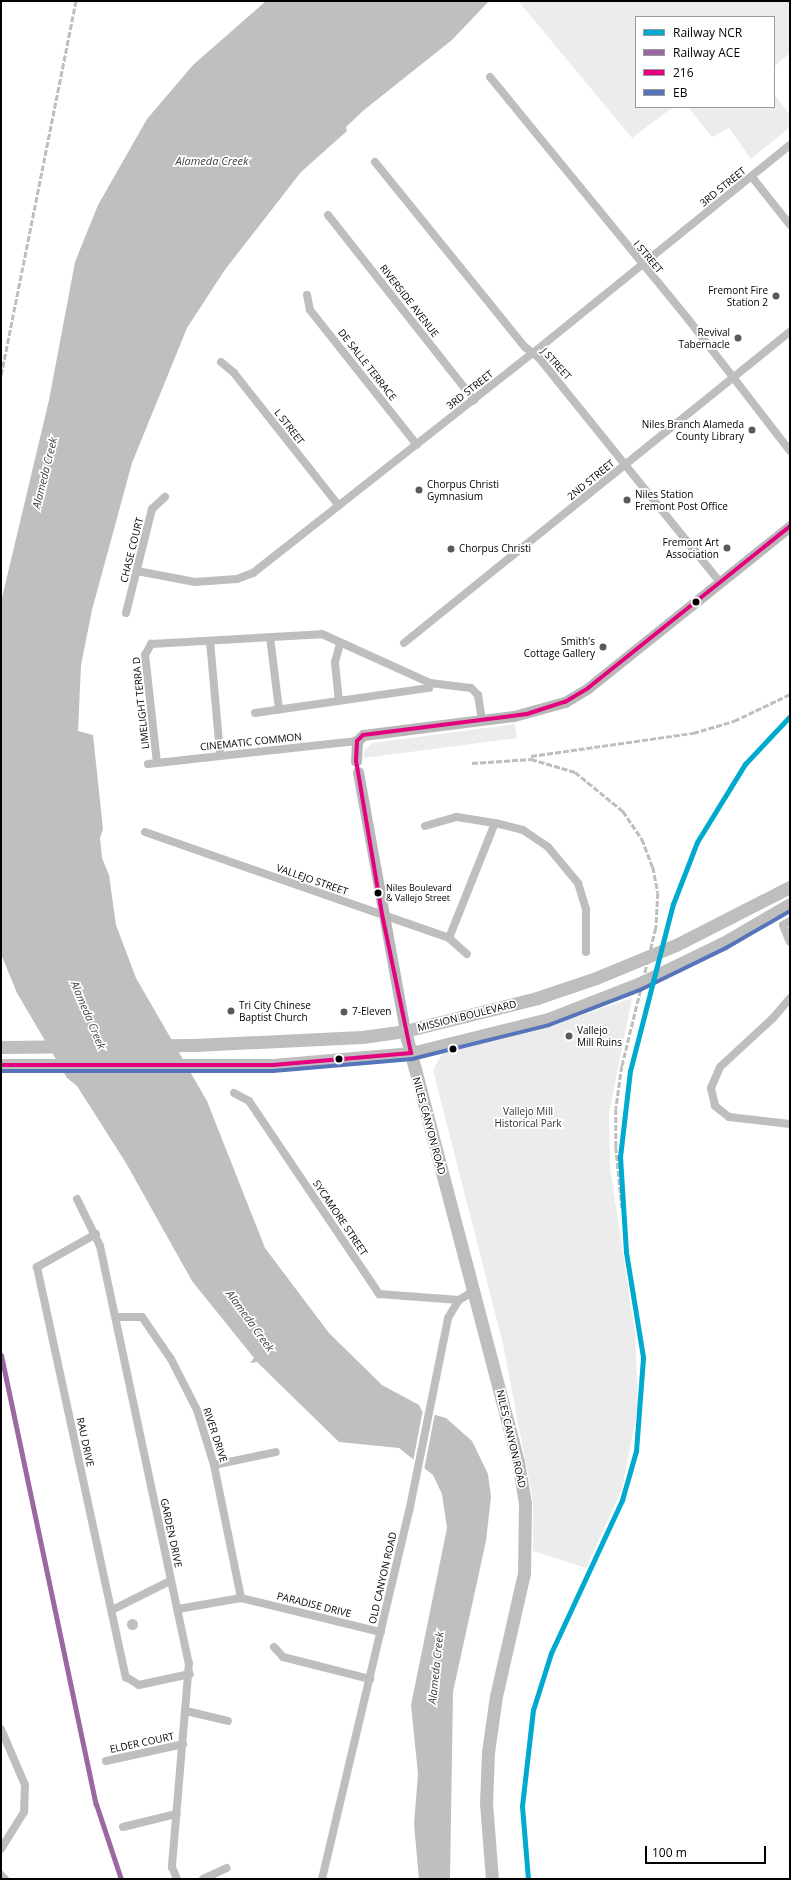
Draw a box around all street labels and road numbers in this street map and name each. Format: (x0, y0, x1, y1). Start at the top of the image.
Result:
street label: 3RD STREET (698, 165, 748, 209)
street label: I STREET (631, 238, 665, 276)
street label: RIVERSIDE AVENUE (377, 262, 441, 340)
street label: DE SALLE TERRACE (335, 327, 399, 403)
street label: J STREET (538, 345, 574, 383)
street label: 3RD STREET (444, 368, 496, 412)
street label: L STREET (271, 407, 307, 447)
street label: 2ND STREET (565, 457, 617, 503)
street label: CHASE COURT (118, 516, 146, 584)
street label: LIMELIGHT TERRA D (130, 656, 152, 750)
street label: CINEMATIC COMMON (200, 731, 302, 753)
street label: VALLEJO STREET (275, 862, 349, 898)
street label: MISSION BOULEVARD (416, 998, 518, 1034)
street label: NILES CANYON ROAD (410, 1076, 448, 1176)
street label: SYCAMORE STREET (310, 1178, 370, 1258)
street label: NILES CANYON ROAD (494, 1389, 528, 1489)
street label: RIVER DRIVE (200, 1406, 230, 1464)
street label: RAU DRIVE (74, 1416, 96, 1468)
street label: GARDEN DRIVE (158, 1497, 184, 1569)
street label: OLD CANYON ROAD (367, 1531, 399, 1625)
street label: PARADISE DRIVE (276, 1590, 352, 1620)
street label: ELDER COURT (109, 1730, 175, 1756)

